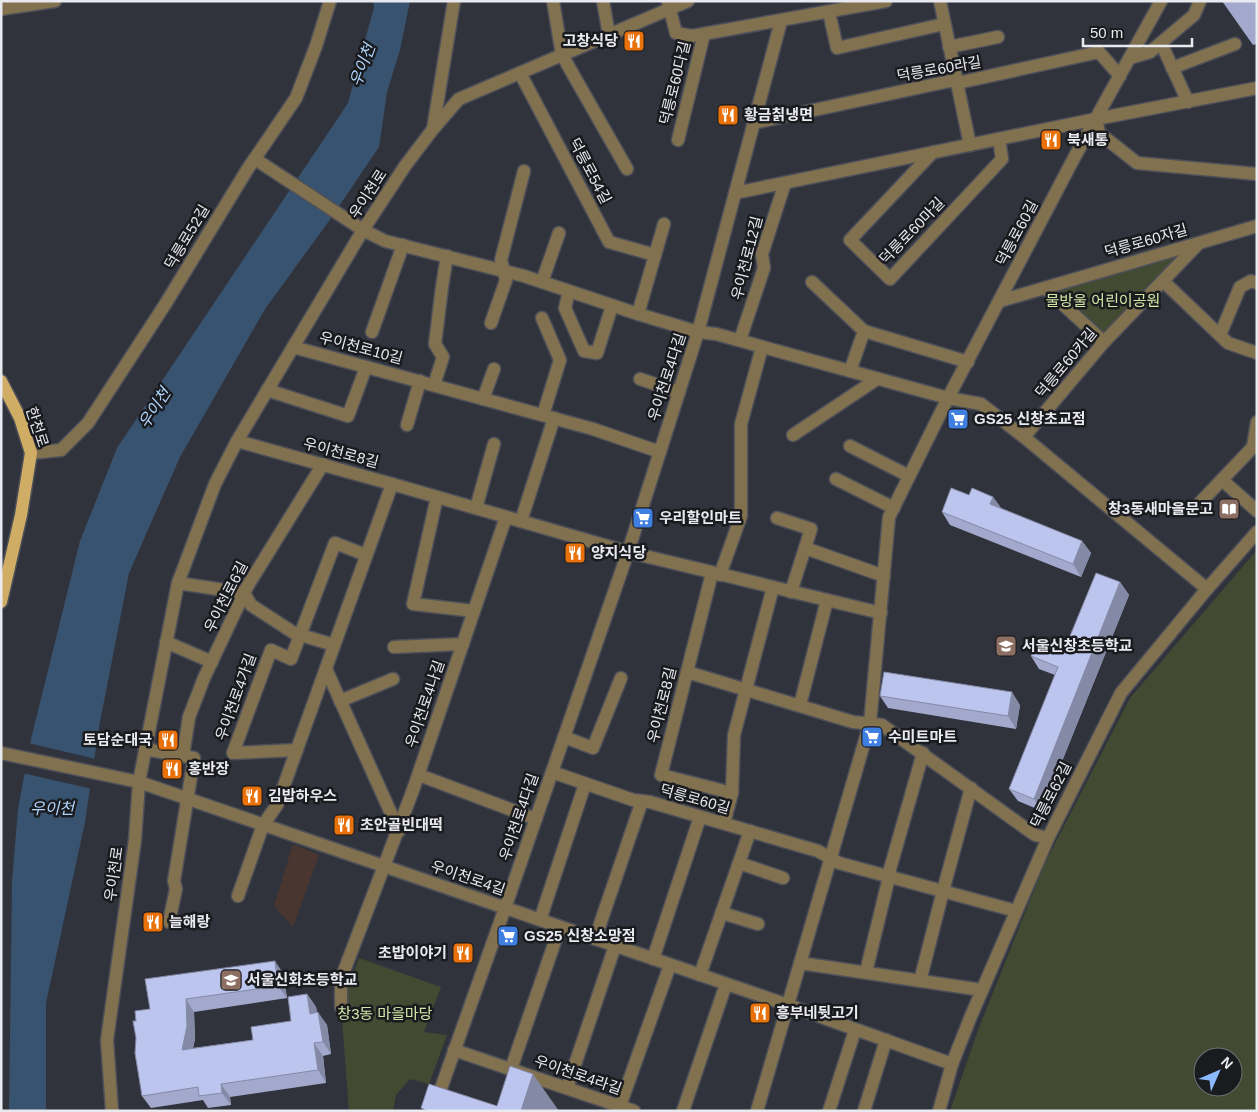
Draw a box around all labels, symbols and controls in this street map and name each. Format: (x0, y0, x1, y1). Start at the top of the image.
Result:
scale bar (1083, 15, 1192, 47)
text: 50 m (1090, 24, 1123, 41)
restaurant icon: 고창식당 (622, 29, 646, 53)
place label: 고창식당 (563, 32, 618, 49)
water label: 우이천 (347, 39, 379, 89)
street label: 덕릉로60다길 (656, 39, 693, 127)
street label: 덕릉로60라길 (895, 53, 983, 84)
restaurant icon: 황금칡냉면 (716, 103, 740, 127)
place label: 황금칡냉면 (744, 106, 813, 123)
restaurant icon: 북새통 (1039, 128, 1063, 152)
place label: 북새통 (1067, 131, 1109, 148)
street label: 덕릉로54길 (566, 135, 615, 206)
street label: 우이천로 (345, 166, 390, 222)
street label: 덕릉로60마길 (876, 194, 948, 267)
street label: 덕릉로60길 (992, 197, 1041, 268)
street label: 덕릉로52길 (161, 202, 212, 272)
street label: 우이천로12길 (728, 214, 765, 302)
street label: 덕릉로60자길 (1102, 221, 1189, 260)
park label: 물방울 어린이공원 (1046, 292, 1160, 309)
street label: 덕릉로60카길 (1032, 324, 1100, 401)
street label: 우이천로10길 (318, 328, 405, 367)
street label: 우이천로4다길 (644, 331, 689, 423)
water label: 우이천 (135, 383, 175, 431)
street label: 한천로 (23, 405, 52, 449)
supermarket icon: GS25 신창초교점 (946, 407, 970, 431)
place label: GS25 신창초교점 (974, 410, 1086, 427)
street label: 우이천로8길 (302, 434, 381, 471)
library icon: 창3동새마을문고 (1217, 497, 1241, 521)
place label: 창3동새마을문고 (1108, 500, 1213, 517)
supermarket icon: 우리할인마트 (631, 506, 655, 530)
place label: 우리할인마트 (659, 509, 742, 526)
restaurant icon: 양지식당 (563, 541, 587, 565)
place label: 양지식당 (591, 544, 646, 561)
street label: 우이천로6길 (200, 558, 251, 635)
school or university icon: 서울신창초등학교 (994, 634, 1018, 658)
place label: 서울신창초등학교 (1022, 637, 1133, 654)
street label: 우이천로4가길 (212, 651, 259, 743)
street label: 우이천로4나길 (402, 658, 447, 750)
street label: 우이천로8길 (644, 665, 679, 744)
supermarket icon: 수미트마트 (860, 725, 884, 749)
restaurant icon: 토담순대국 (156, 728, 180, 752)
place label: 수미트마트 (888, 728, 957, 745)
place label: 토담순대국 (83, 731, 152, 748)
restaurant icon: 홍반장 (160, 757, 184, 781)
street label: 덕릉로62길 (1027, 759, 1074, 831)
place label: 홍반장 (188, 760, 230, 777)
street label: 우이천로4다길 (496, 771, 541, 863)
street label: 덕릉로60길 (658, 780, 732, 817)
restaurant icon: 김밥하우스 (240, 784, 264, 808)
place label: 김밥하우스 (268, 787, 337, 804)
water label: 우이천 (30, 800, 76, 817)
restaurant icon: 초안골빈대떡 (332, 813, 356, 837)
place label: 초안골빈대떡 (360, 816, 443, 833)
street label: 우이천로 (101, 845, 126, 902)
street label: 우이천로4길 (429, 857, 507, 898)
restaurant icon: 늘해랑 (141, 910, 165, 934)
place label: 늘해랑 (169, 913, 211, 930)
supermarket icon: GS25 신창소망점 (496, 924, 520, 948)
place label: GS25 신창소망점 (524, 927, 636, 944)
restaurant icon: 초밥이야기 (451, 941, 475, 965)
place label: 초밥이야기 (378, 944, 447, 961)
school or university icon: 서울신화초등학교 (219, 968, 243, 992)
place label: 서울신화초등학교 (247, 971, 358, 988)
restaurant icon: 흥부네뒷고기 (748, 1001, 772, 1025)
place label: 흥부네뒷고기 (776, 1004, 859, 1021)
park label: 창3동 마을마당 (337, 1005, 433, 1022)
north arrow (1193, 1047, 1243, 1097)
street label: 우이천로4라길 (532, 1052, 624, 1097)
text: N (1218, 1054, 1236, 1072)

